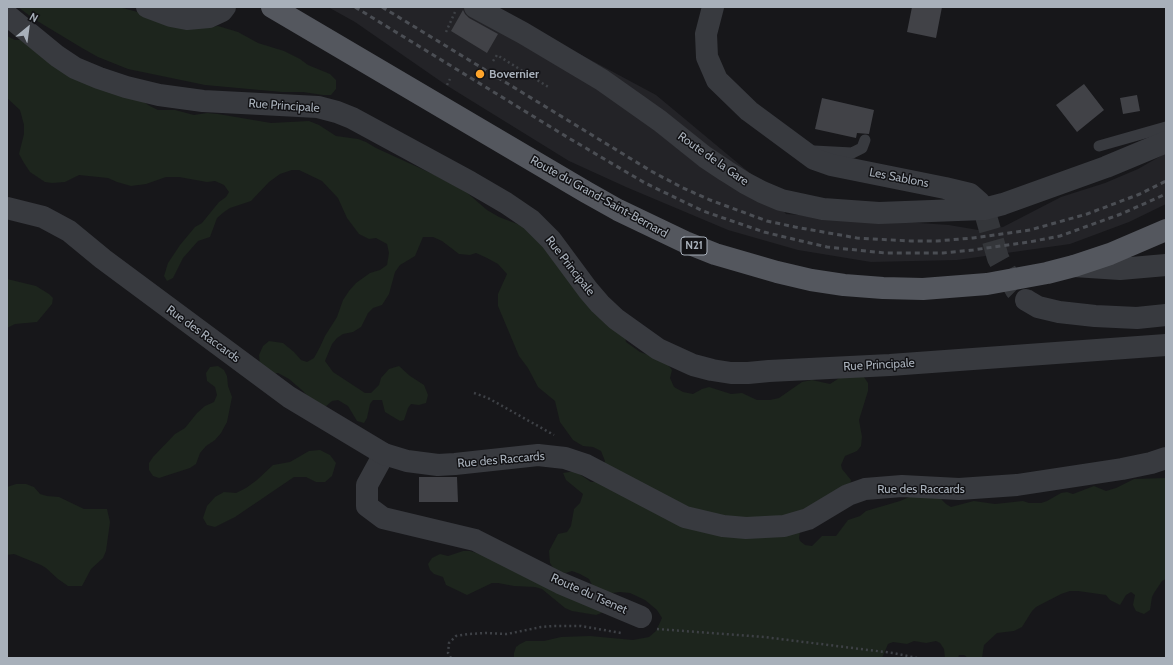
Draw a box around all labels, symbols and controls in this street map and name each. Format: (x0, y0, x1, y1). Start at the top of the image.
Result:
north arrow (8, 8, 48, 48)
text: N (27, 9, 41, 26)
place label: Bovernier (489, 67, 539, 81)
marker: Bovernier (474, 68, 486, 80)
street label: Rue Principale (248, 96, 320, 116)
street label: Route de la Gare (675, 129, 751, 189)
street label: Route du Grand-Saint-Bernard (528, 153, 670, 241)
street label: Les Sablons (868, 165, 930, 191)
street label: Rue Principale (542, 233, 598, 299)
road number: N21 (681, 237, 707, 255)
street label: Rue des Raccards (163, 302, 243, 366)
street label: Rue Principale (843, 356, 915, 374)
street label: Rue des Raccards (457, 449, 545, 471)
street label: Rue des Raccards (877, 482, 965, 496)
street label: Route du Tsenet (549, 571, 629, 617)

